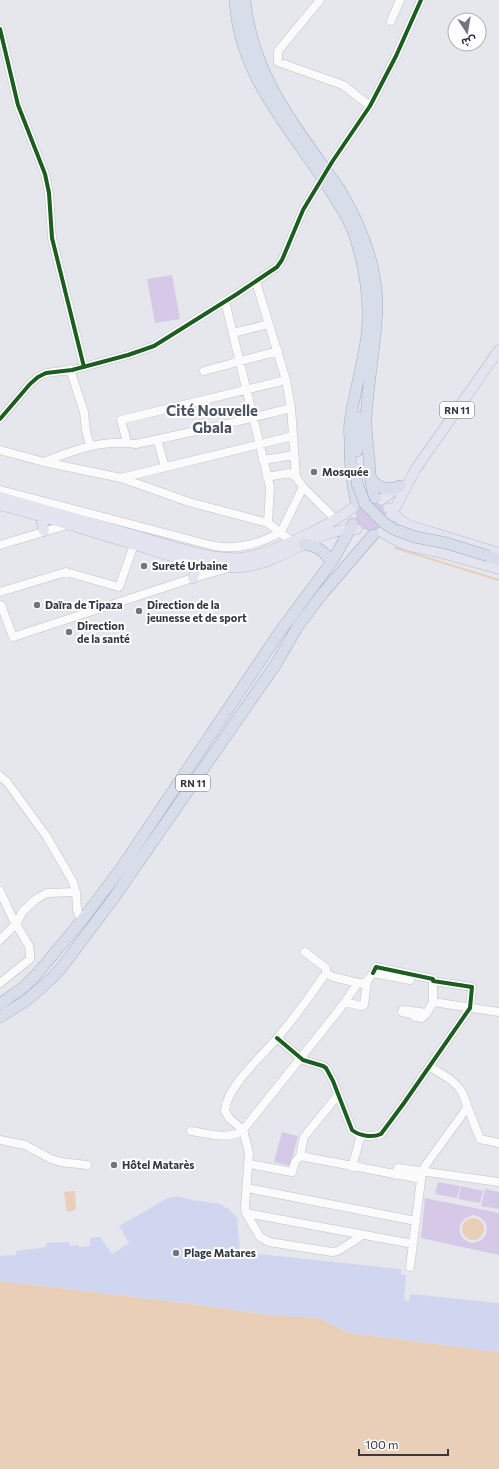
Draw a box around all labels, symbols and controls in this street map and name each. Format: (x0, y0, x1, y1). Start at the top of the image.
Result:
north arrow (447, 12, 487, 52)
text: ش (460, 33, 478, 50)
district label: Cité Nouvelle Gbala (166, 401, 258, 436)
road number: RN 11 (440, 402, 474, 418)
place label: Mosquée (322, 465, 369, 478)
marker: Mosquée (309, 467, 319, 477)
place label: Sureté Urbaine (152, 559, 228, 572)
marker: Sureté Urbaine (139, 561, 149, 571)
place label: Daïra de Tipaza (45, 598, 123, 611)
place label: Direction de la jeunesse et de sport (146, 598, 247, 624)
marker: Daïra de Tipaza (32, 600, 42, 610)
marker: Direction de la jeunesse et de sport (134, 606, 144, 616)
place label: Direction de la santé (77, 619, 130, 645)
marker: Direction de la santé (64, 627, 74, 637)
road number: RN 11 (176, 775, 210, 791)
place label: Hôtel Matarès (122, 1158, 194, 1171)
marker: Hôtel Matarès (109, 1160, 119, 1170)
place label: Plage Matares (184, 1246, 256, 1259)
marker: Plage Matares (171, 1248, 181, 1258)
scale bar (359, 1431, 448, 1457)
text: 100 m (365, 1437, 399, 1451)

